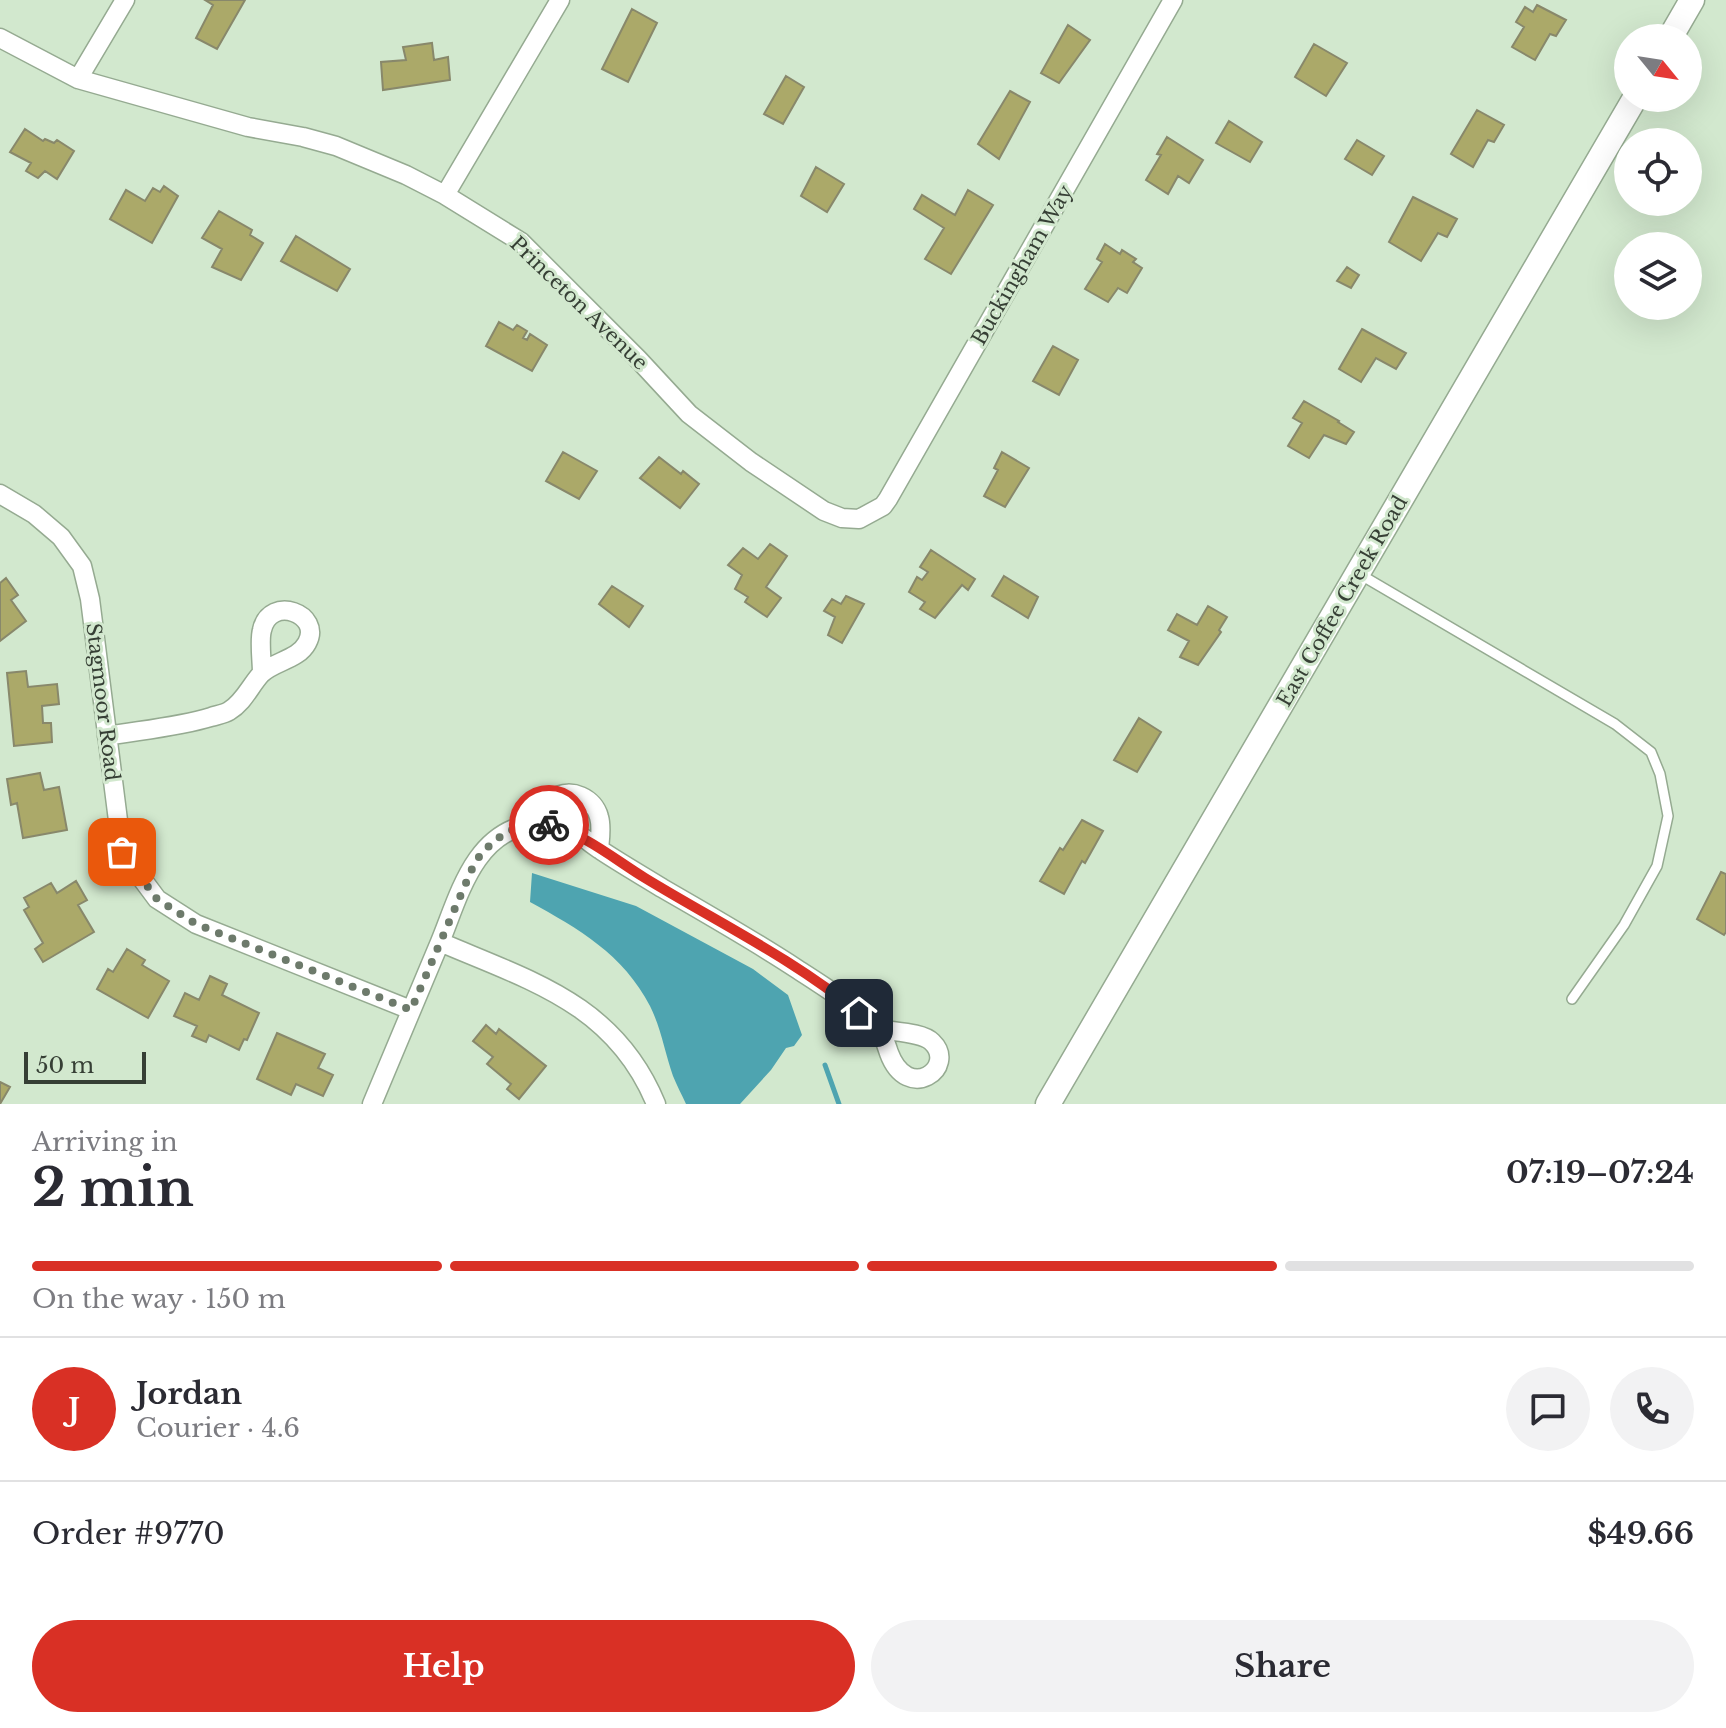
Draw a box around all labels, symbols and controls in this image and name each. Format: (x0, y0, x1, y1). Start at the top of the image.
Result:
north arrow (1614, 24, 1702, 112)
map controls (1614, 24, 1702, 320)
button: locate (1614, 128, 1702, 216)
street label: Buckingham Way (966, 181, 1078, 349)
street label: Princeton Avenue (505, 231, 653, 375)
button: layers (1614, 232, 1702, 320)
street label: East Coffee Creek Road (1272, 491, 1412, 711)
street label: Stagmoor Road (81, 622, 125, 782)
courier (509, 785, 589, 865)
icon: bike (527, 803, 571, 847)
pin (88, 818, 156, 886)
icon: bag (100, 830, 144, 874)
pin (825, 979, 893, 1047)
icon: home (837, 991, 881, 1035)
scale bar (24, 1048, 146, 1084)
text: 50 m (36, 1052, 94, 1079)
text: Arriving in (32, 1126, 178, 1158)
text: 07:19–07:24 (1506, 1154, 1694, 1191)
text: 2 min (32, 1156, 194, 1220)
text: On the way · 150 m (32, 1283, 286, 1315)
button: chat (1506, 1367, 1590, 1451)
button: phone (1610, 1367, 1694, 1451)
text: Jordan (136, 1375, 242, 1412)
text: J (68, 1391, 80, 1428)
text: Courier · 4.6 (136, 1412, 300, 1444)
text: Order #9770 (32, 1515, 225, 1552)
text: $49.66 (1587, 1515, 1694, 1552)
button: Help (32, 1620, 855, 1712)
button: Share (871, 1620, 1694, 1712)

